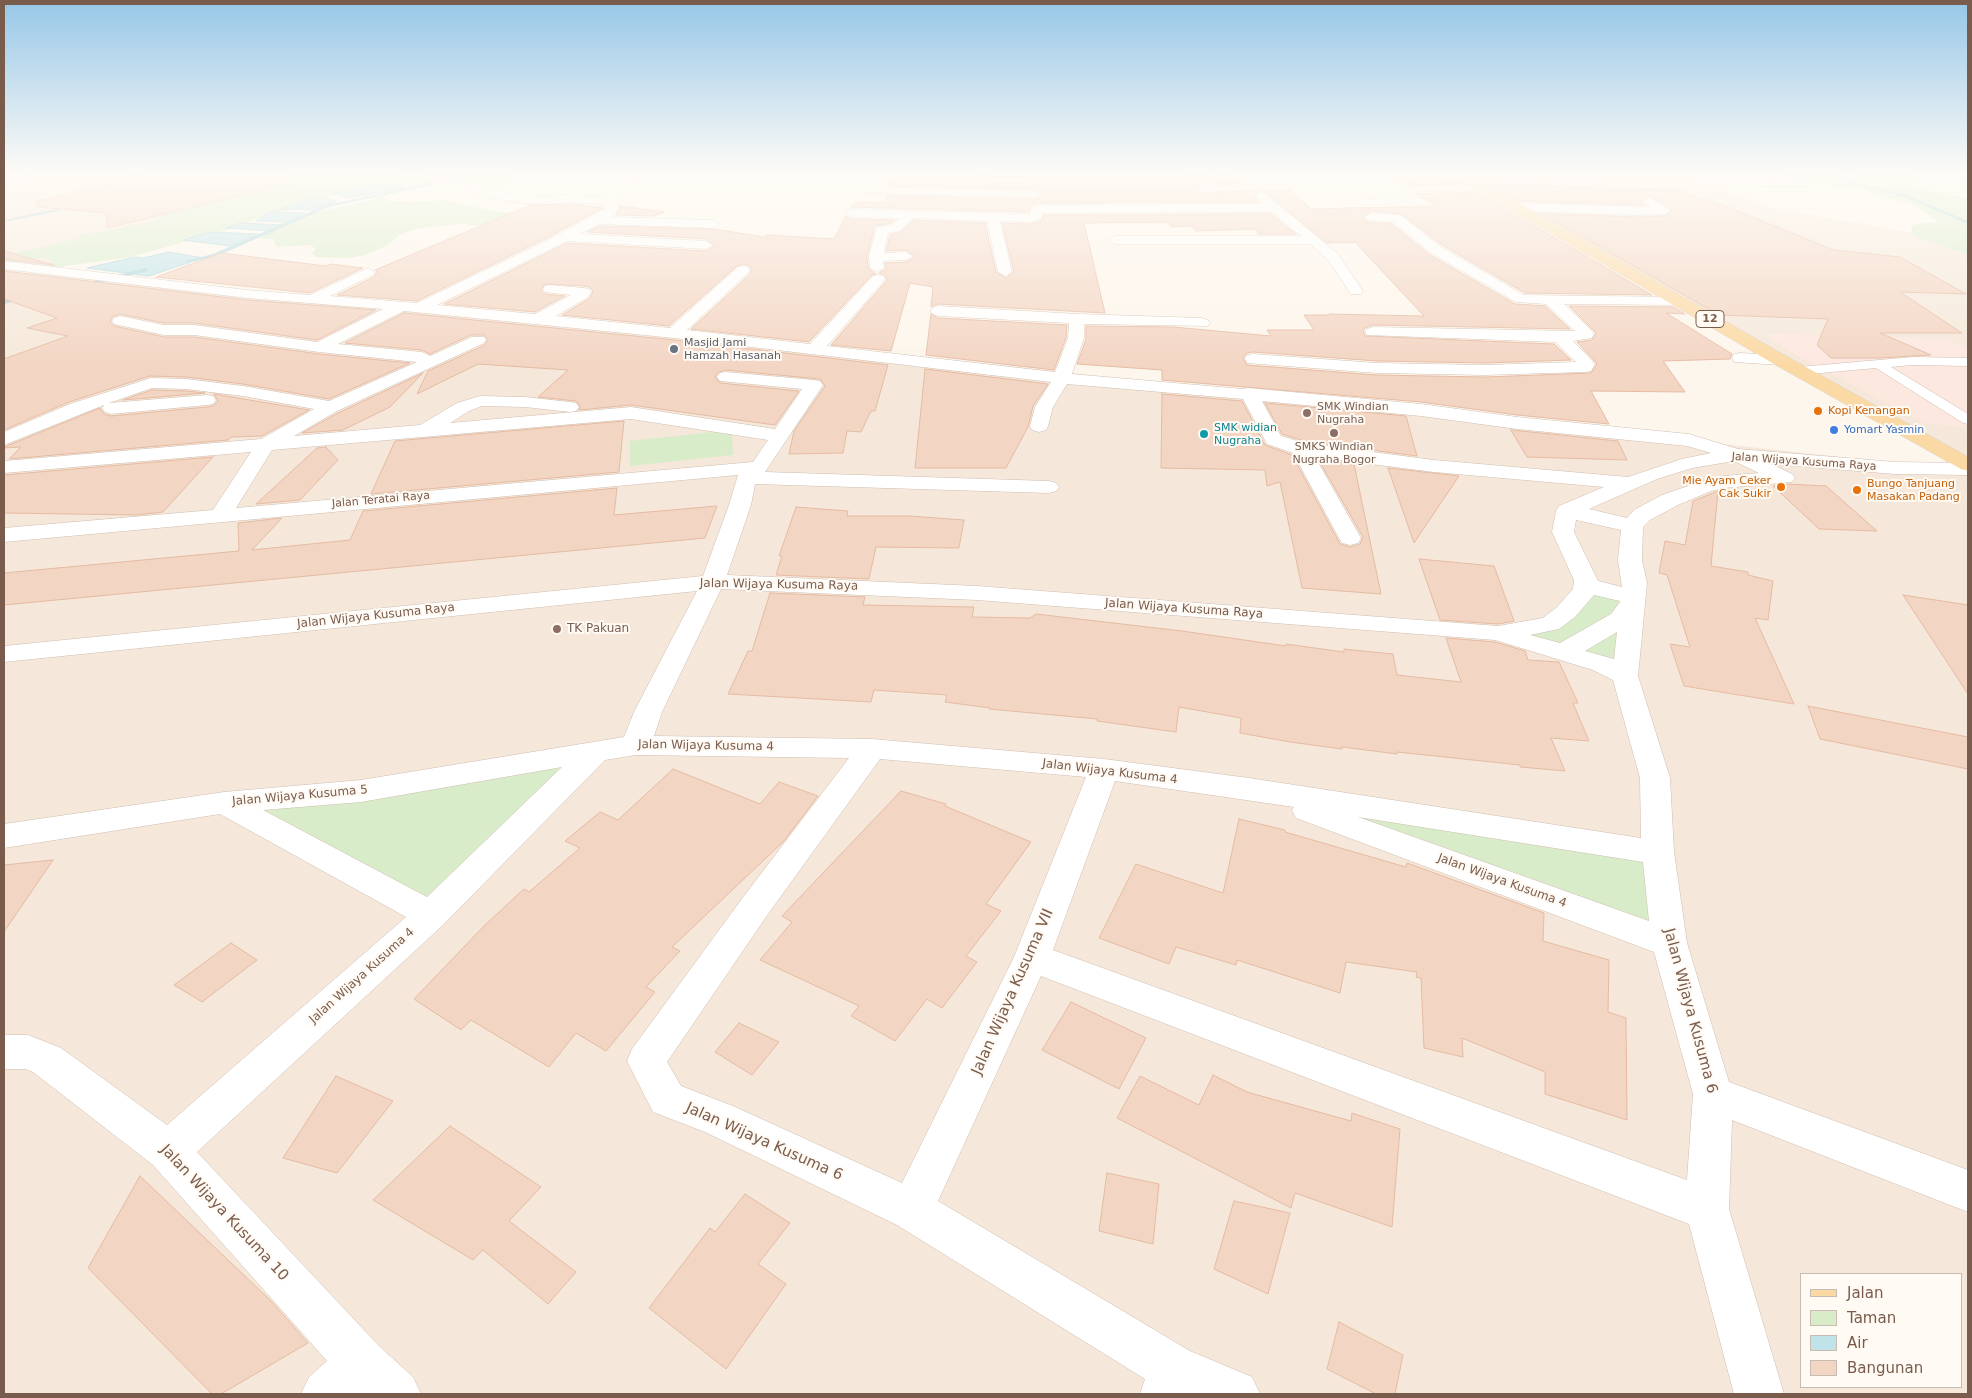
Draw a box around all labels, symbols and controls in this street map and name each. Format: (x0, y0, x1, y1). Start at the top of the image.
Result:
road number: 12 (1696, 310, 1724, 328)
place label: Masjid Jami Hamzah Hasanah (684, 336, 781, 362)
marker: Masjid Jami Hamzah Hasanah (668, 343, 680, 355)
place label: SMK Windian Nugraha (1317, 400, 1389, 426)
place label: Kopi Kenangan (1828, 404, 1910, 418)
marker: Kopi Kenangan (1812, 405, 1824, 417)
marker: SMK Windian Nugraha (1301, 407, 1313, 419)
place label: SMK widian Nugraha (1214, 421, 1277, 447)
place label: Yomart Yasmin (1844, 423, 1924, 437)
marker: Yomart Yasmin (1828, 424, 1840, 436)
marker: SMKS Windian Nugraha Bogor (1328, 427, 1340, 439)
marker: SMK widian Nugraha (1198, 428, 1210, 440)
place label: SMKS Windian Nugraha Bogor (1292, 440, 1376, 466)
street label: Jalan Wijaya Kusuma Raya (1731, 450, 1877, 474)
place label: Mie Ayam Ceker Cak Sukir (1682, 474, 1771, 500)
place label: Bungo Tanjuang Masakan Padang (1867, 477, 1960, 503)
marker: Mie Ayam Ceker Cak Sukir (1775, 481, 1787, 493)
marker: Bungo Tanjuang Masakan Padang (1851, 484, 1863, 496)
street label: Jalan Teratai Raya (332, 489, 430, 511)
street label: Jalan Wijaya Kusuma Raya (700, 576, 858, 594)
street label: Jalan Wijaya Kusuma Raya (1105, 596, 1263, 622)
street label: Jalan Wijaya Kusuma Raya (296, 601, 456, 631)
place label: TK Pakuan (567, 622, 629, 636)
marker: TK Pakuan (551, 623, 563, 635)
street label: Jalan Wijaya Kusuma 4 (638, 738, 774, 754)
street label: Jalan Wijaya Kusuma 4 (1042, 757, 1178, 787)
street label: Jalan Wijaya Kusuma 5 (232, 783, 368, 809)
street label: Jalan Wijaya Kusuma 4 (1436, 851, 1568, 911)
street label: Jalan Wijaya Kusuma VII (968, 906, 1058, 1078)
street label: Jalan Wijaya Kusuma 4 (307, 925, 417, 1027)
street label: Jalan Wijaya Kusuma 6 (1659, 926, 1721, 1096)
street label: Jalan Wijaya Kusuma 6 (683, 1099, 845, 1185)
street label: Jalan Wijaya Kusuma 10 (156, 1141, 292, 1285)
legend (1800, 1273, 1962, 1388)
text: Jalan (1847, 1284, 1883, 1302)
text: Taman (1847, 1309, 1896, 1327)
text: Air (1847, 1334, 1868, 1352)
text: Bangunan (1847, 1359, 1923, 1377)

